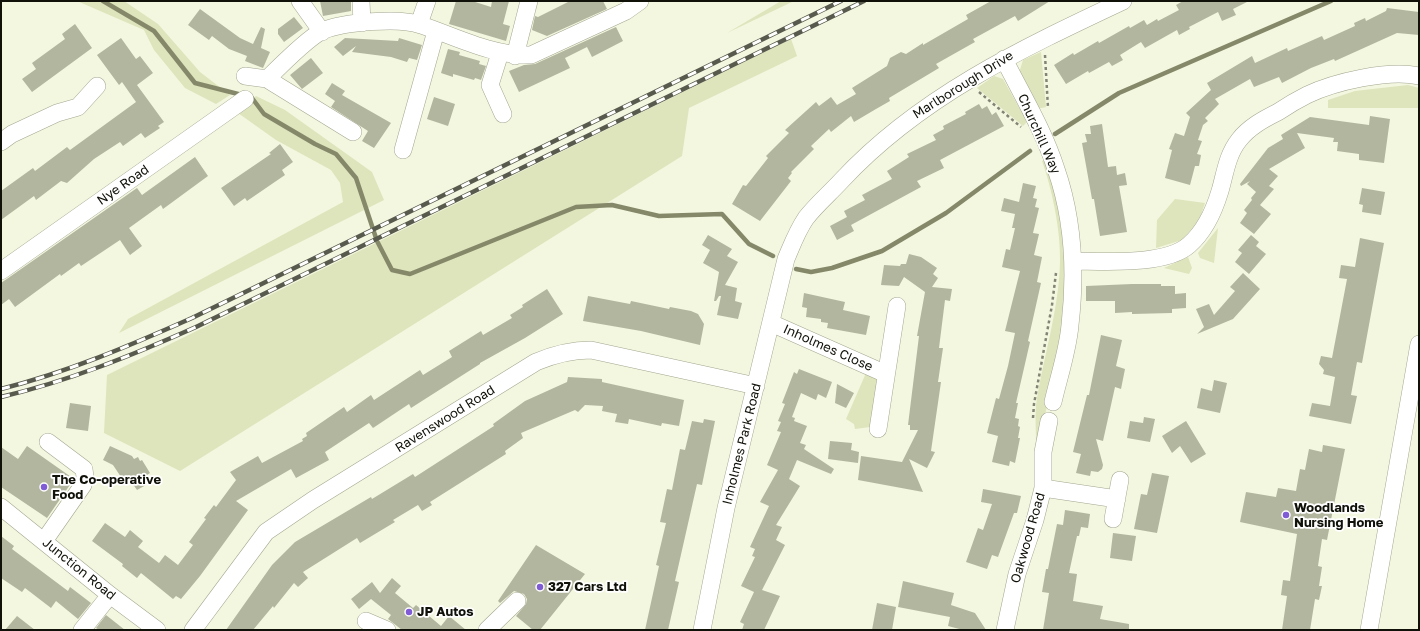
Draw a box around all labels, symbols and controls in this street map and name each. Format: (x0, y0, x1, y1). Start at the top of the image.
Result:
street label: Marlborough Drive (910, 48, 1016, 122)
street label: Churchill Way (1014, 91, 1064, 177)
street label: Nye Road (94, 162, 152, 208)
street label: Inholmes Close (781, 321, 875, 375)
street label: Ravenswood Road (392, 382, 498, 456)
street label: Inholmes Park Road (719, 382, 765, 506)
place label: The Co-operative Food (52, 472, 161, 503)
marker: The Co-operative Food (39, 482, 49, 492)
street label: Oakwood Road (1008, 491, 1048, 585)
place label: Woodlands Nursing Home (1294, 500, 1383, 531)
marker: Woodlands Nursing Home (1281, 510, 1291, 520)
street label: Junction Road (39, 535, 119, 603)
place label: 327 Cars Ltd (548, 579, 627, 595)
marker: 327 Cars Ltd (535, 582, 545, 592)
place label: JP Autos (417, 604, 473, 620)
marker: JP Autos (404, 607, 414, 617)

